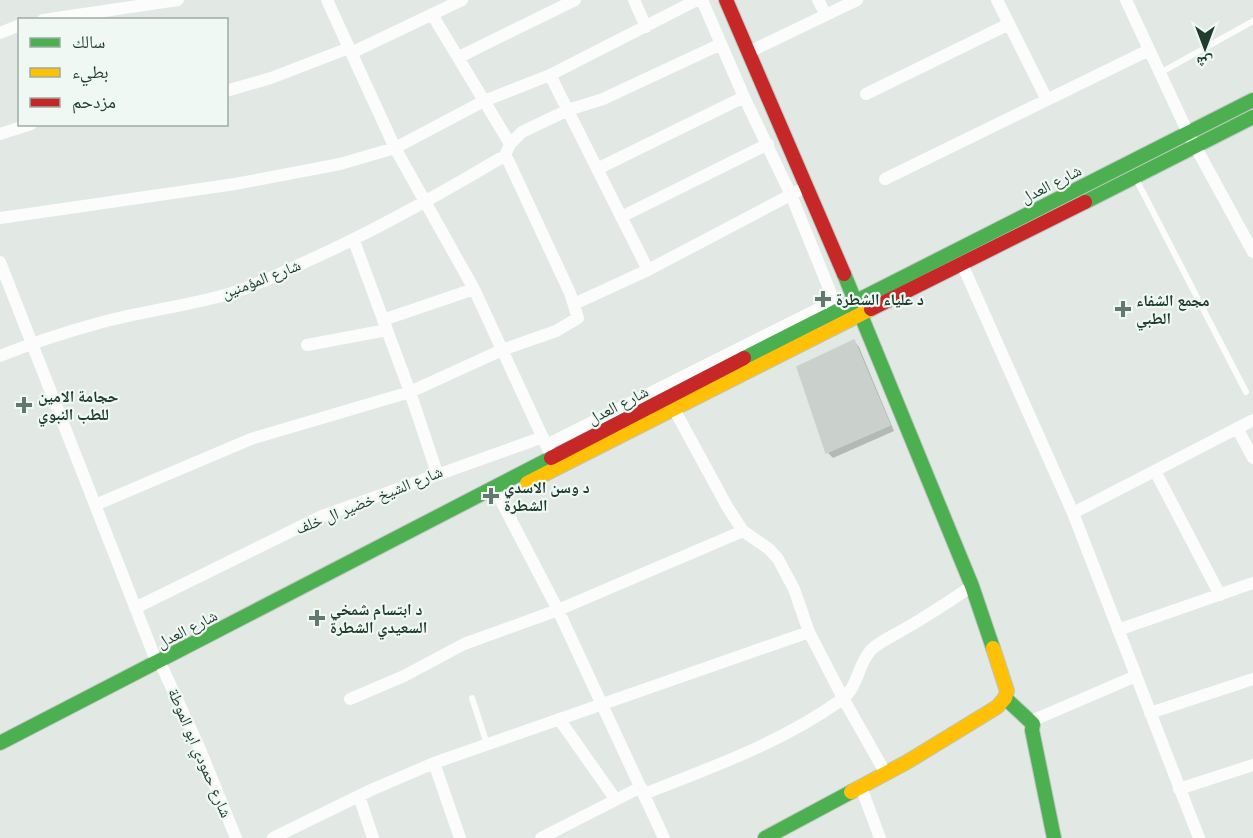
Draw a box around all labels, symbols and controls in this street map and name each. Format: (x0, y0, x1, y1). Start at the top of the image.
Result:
legend (18, 18, 228, 126)
north arrow (1175, 18, 1235, 78)
text: سالك (72, 30, 105, 54)
text: ش (1196, 52, 1213, 73)
text: بطيء (72, 60, 109, 87)
text: مزدحم (72, 90, 116, 114)
street label: شارع العدل (1017, 160, 1085, 208)
street label: شارع المؤمنين (218, 254, 304, 304)
place label: د علياء الشطرة (836, 289, 924, 310)
marker: د علياء الشطرة (814, 290, 832, 308)
place label: مجمع الشفاء الطبي (1136, 290, 1210, 330)
marker: مجمع الشفاء الطبي (1114, 300, 1132, 318)
street label: شارع العدل (584, 381, 652, 429)
place label: حجامة الامين للطب النبوي (38, 386, 118, 426)
marker: حجامة الامين للطب النبوي (15, 396, 33, 414)
street label: شارع الشيخ خضير ال خلف (292, 461, 446, 539)
place label: د وسن الاسدي الشطرة (504, 477, 590, 516)
marker: د وسن الاسدي الشطرة (482, 487, 500, 505)
place label: د ابتسام شمخي السعيدي الشطرة (330, 599, 427, 639)
street label: شارع العدل (153, 605, 221, 653)
marker: د ابتسام شمخي السعيدي الشطرة (308, 609, 326, 627)
street label: شارع حمودي ابو الموطة (161, 685, 237, 822)

